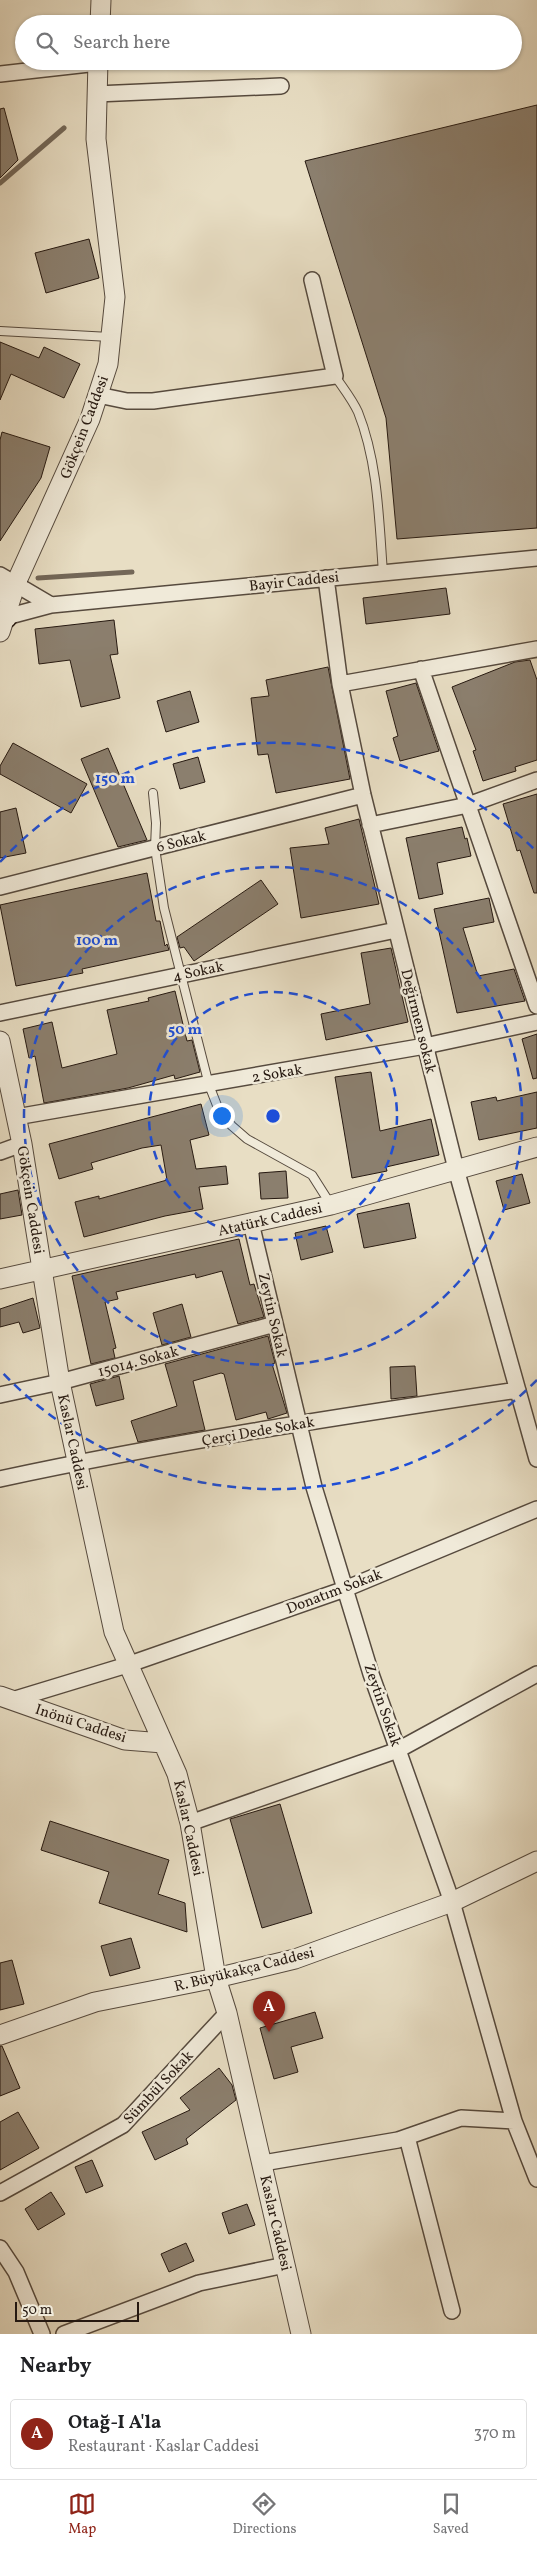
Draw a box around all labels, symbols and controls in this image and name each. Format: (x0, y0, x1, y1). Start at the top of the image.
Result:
search box (15, 15, 522, 70)
icon: search (33, 29, 61, 57)
text: Search here (73, 30, 170, 56)
street label: Gökçein Caddesi (56, 373, 115, 482)
street label: Bayir Caddesi (248, 567, 340, 598)
text: 150 m (95, 769, 135, 790)
street label: 6 Sokak (154, 826, 208, 859)
text: 100 m (76, 931, 119, 952)
street label: 4 Sokak (171, 957, 226, 988)
street label: Değirmen sokak (394, 967, 441, 1076)
text: 50 m (168, 1020, 202, 1041)
street label: 2 Sokak (250, 1060, 304, 1089)
your location (209, 1103, 235, 1129)
centre of rings (264, 1107, 282, 1125)
street label: Gökçein Caddesi (11, 1145, 48, 1256)
street label: Atatürk Caddesi (216, 1198, 324, 1243)
street label: Zeytin Sokak (252, 1271, 291, 1360)
street label: 15014. Sokak (96, 1342, 181, 1383)
street label: Kaslar Caddesi (51, 1392, 92, 1492)
street label: Çerçi Dede Sokak (200, 1412, 316, 1453)
street label: Donatım Sokak (284, 1564, 386, 1620)
street label: Zeytin Sokak (358, 1661, 406, 1750)
street label: Inönü Caddesi (32, 1700, 129, 1749)
street label: Kaslar Caddesi (167, 1778, 208, 1878)
street label: R. Büyükakça Caddesi (172, 1943, 317, 1998)
pin: A (253, 1991, 285, 2032)
street label: Sümbül Sokak (119, 2046, 199, 2130)
street label: Kaslar Caddesi (253, 2173, 296, 2273)
scale bar (15, 2299, 139, 2322)
text: 50 m (22, 2301, 52, 2320)
text: Nearby (20, 2352, 91, 2381)
text: Otağ-I A'la (68, 2410, 161, 2436)
text: A (31, 2423, 43, 2445)
text: 370 m (474, 2423, 516, 2445)
text: Restaurant · Kaslar Caddesi (68, 2436, 259, 2458)
tab: Map (68, 2490, 96, 2539)
tab: Directions (232, 2490, 297, 2539)
tab: Saved (433, 2490, 469, 2539)

